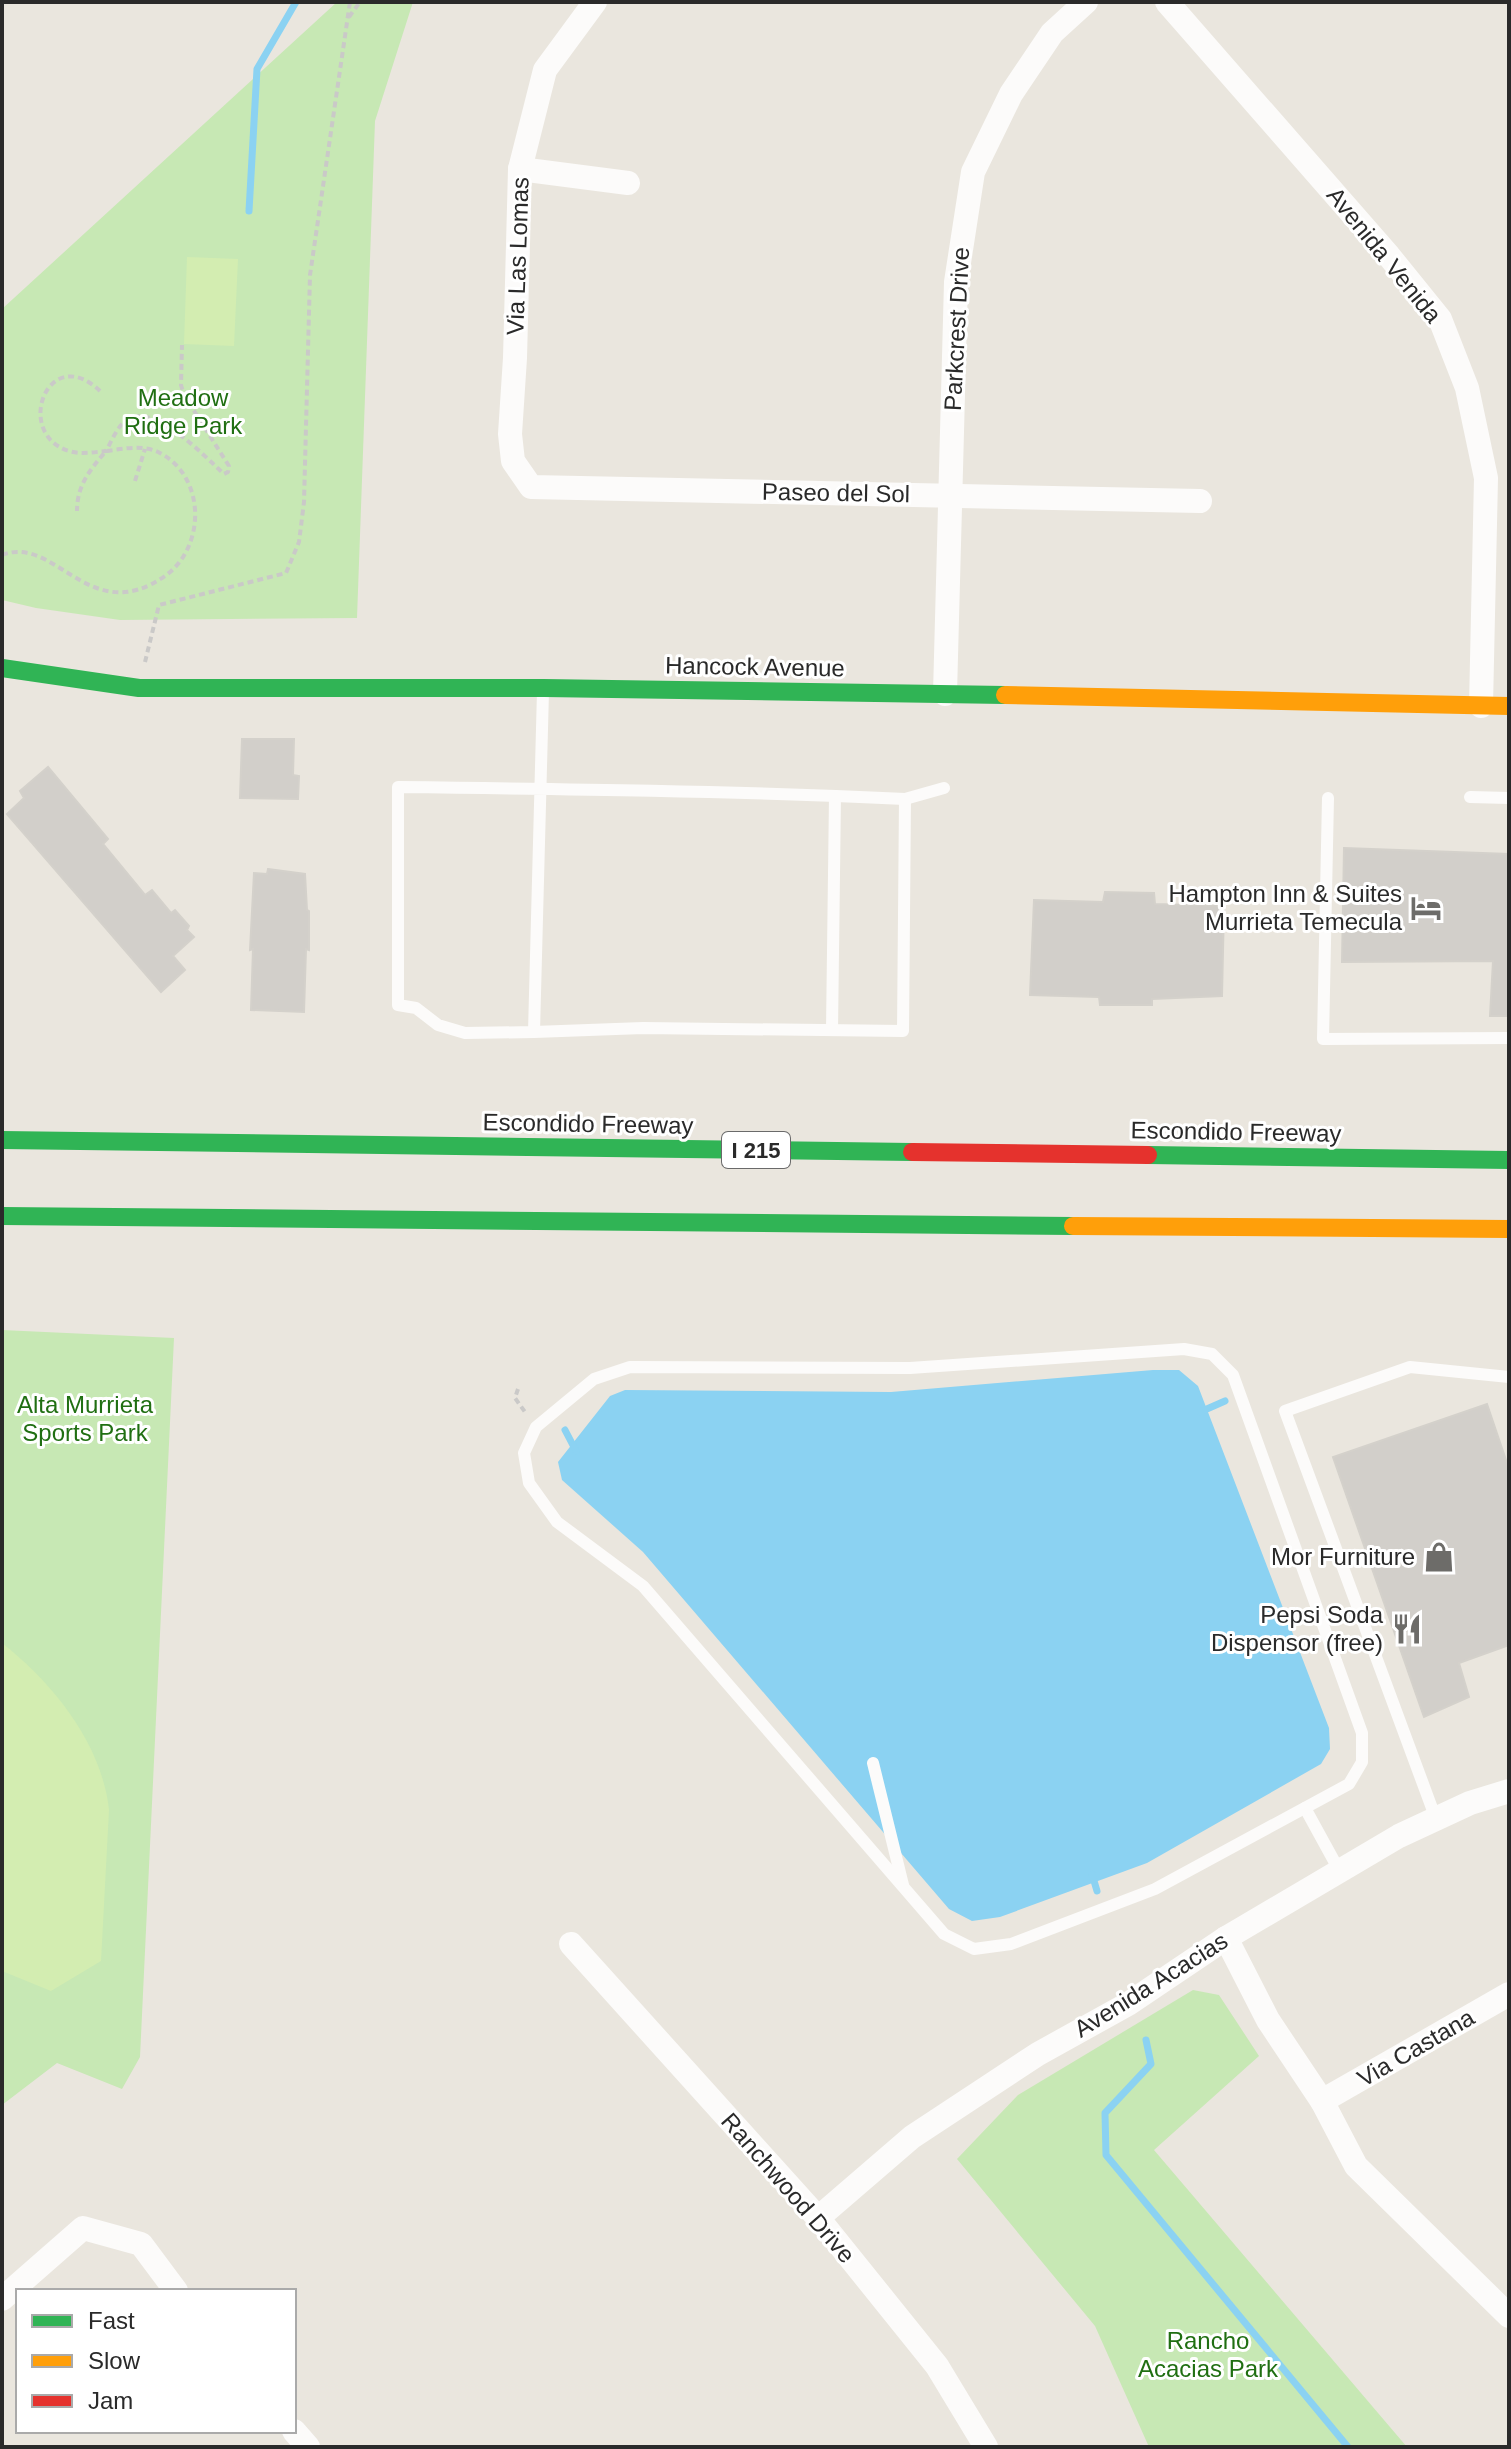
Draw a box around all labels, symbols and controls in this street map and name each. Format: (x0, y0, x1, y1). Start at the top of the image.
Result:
street label: Via Las Lomas (501, 176, 534, 336)
street label: Avenida Venida (1322, 182, 1448, 328)
street label: Parkcrest Drive (939, 246, 974, 412)
park label: Meadow Ridge Park (124, 384, 243, 439)
street label: Paseo del Sol (762, 478, 910, 507)
street label: Hancock Avenue (665, 651, 845, 682)
place label: Hampton Inn & Suites Murrieta Temecula (1169, 880, 1403, 935)
hotel icon: Hampton Inn & Suites Murrieta Temecula (1409, 891, 1443, 925)
street label: Escondido Freeway (482, 1108, 694, 1139)
street label: Escondido Freeway (1130, 1116, 1342, 1147)
road number: I 215 (722, 1132, 790, 1168)
park label: Alta Murrieta Sports Park (17, 1391, 154, 1446)
shop icon: Mor Furniture (1422, 1540, 1456, 1574)
place label: Mor Furniture (1271, 1543, 1415, 1570)
place label: Pepsi Soda Dispensor (free) (1211, 1601, 1384, 1656)
restaurant icon: Pepsi Soda Dispensor (free) (1390, 1612, 1424, 1646)
street label: Avenida Acacias (1069, 1927, 1232, 2043)
street label: Via Castana (1353, 2003, 1479, 2092)
street label: Ranchwood Drive (716, 2107, 861, 2268)
legend (16, 2289, 296, 2433)
text: Fast (88, 2307, 135, 2334)
park label: Rancho Acacias Park (1138, 2327, 1279, 2382)
text: Slow (88, 2347, 141, 2374)
text: Jam (88, 2387, 133, 2414)

